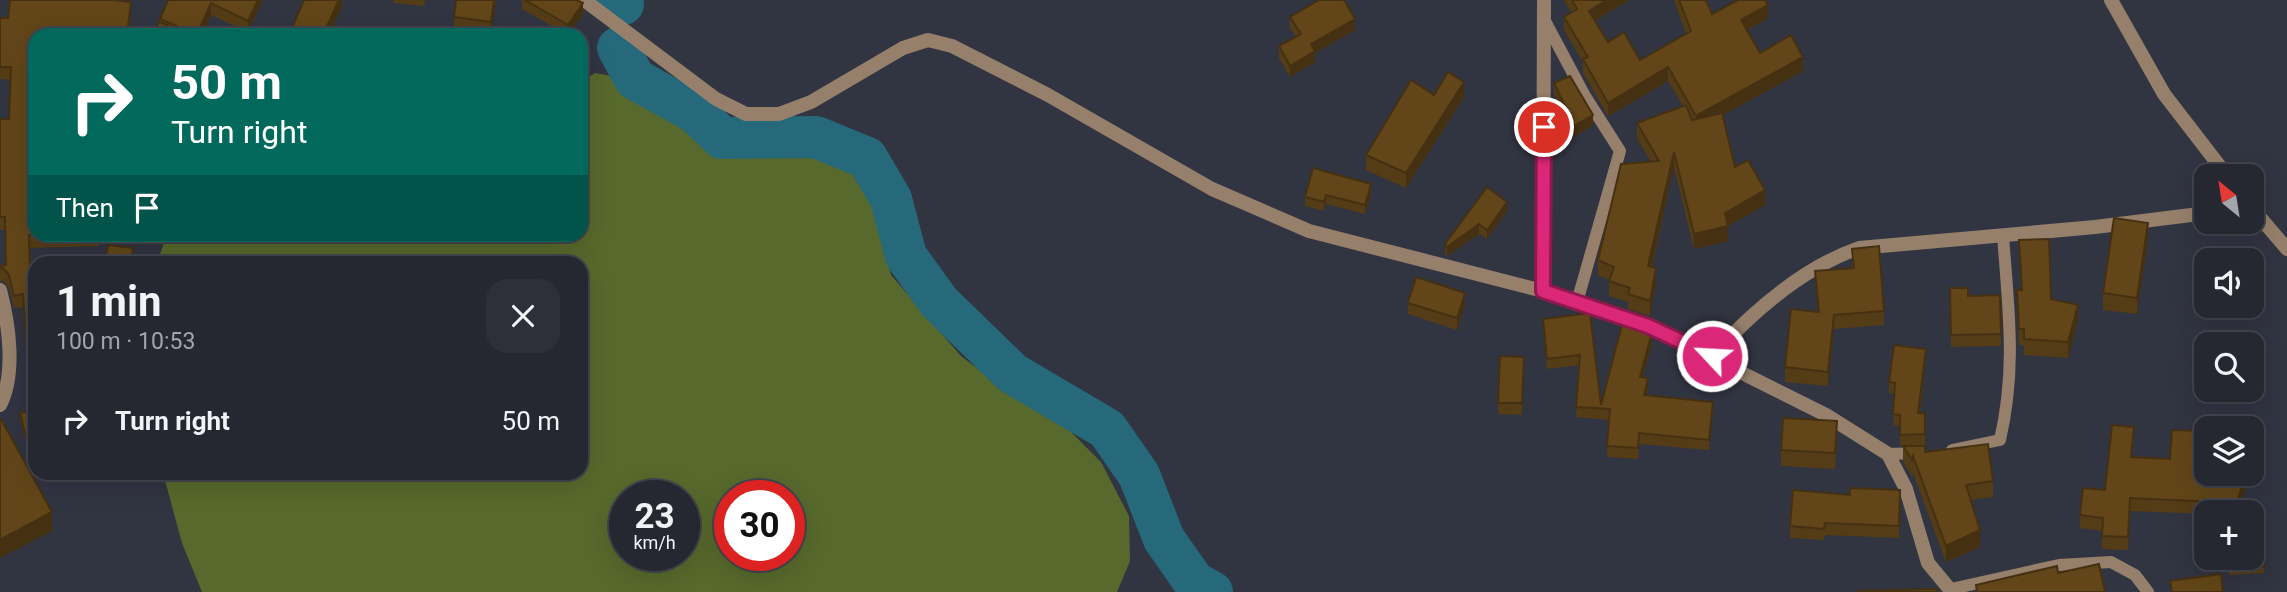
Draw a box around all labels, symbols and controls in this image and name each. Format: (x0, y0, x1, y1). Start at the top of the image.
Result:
text: 50 m (171, 54, 282, 111)
icon: right (56, 56, 147, 147)
pin (1514, 97, 1574, 157)
icon: arrive (1525, 108, 1563, 146)
text: Turn right (171, 113, 307, 151)
north arrow (2194, 164, 2264, 234)
map controls (2194, 164, 2264, 570)
icon: arrive (128, 189, 166, 227)
text: Then (56, 193, 114, 223)
button: sound (2194, 248, 2264, 318)
text: 1 min (56, 277, 162, 326)
button: close (486, 279, 560, 353)
position arrow (1675, 319, 1749, 393)
text: 100 m · 10:53 (56, 328, 195, 355)
button: search (2194, 332, 2264, 402)
icon: right (56, 402, 94, 440)
text: Turn right (115, 406, 230, 436)
text: 50 m (502, 406, 560, 436)
button: layers (2194, 416, 2264, 486)
speed limit sign: 30 (714, 480, 805, 571)
text: 23 (634, 496, 675, 537)
button: + (2194, 500, 2264, 570)
text: km/h (633, 532, 676, 553)

